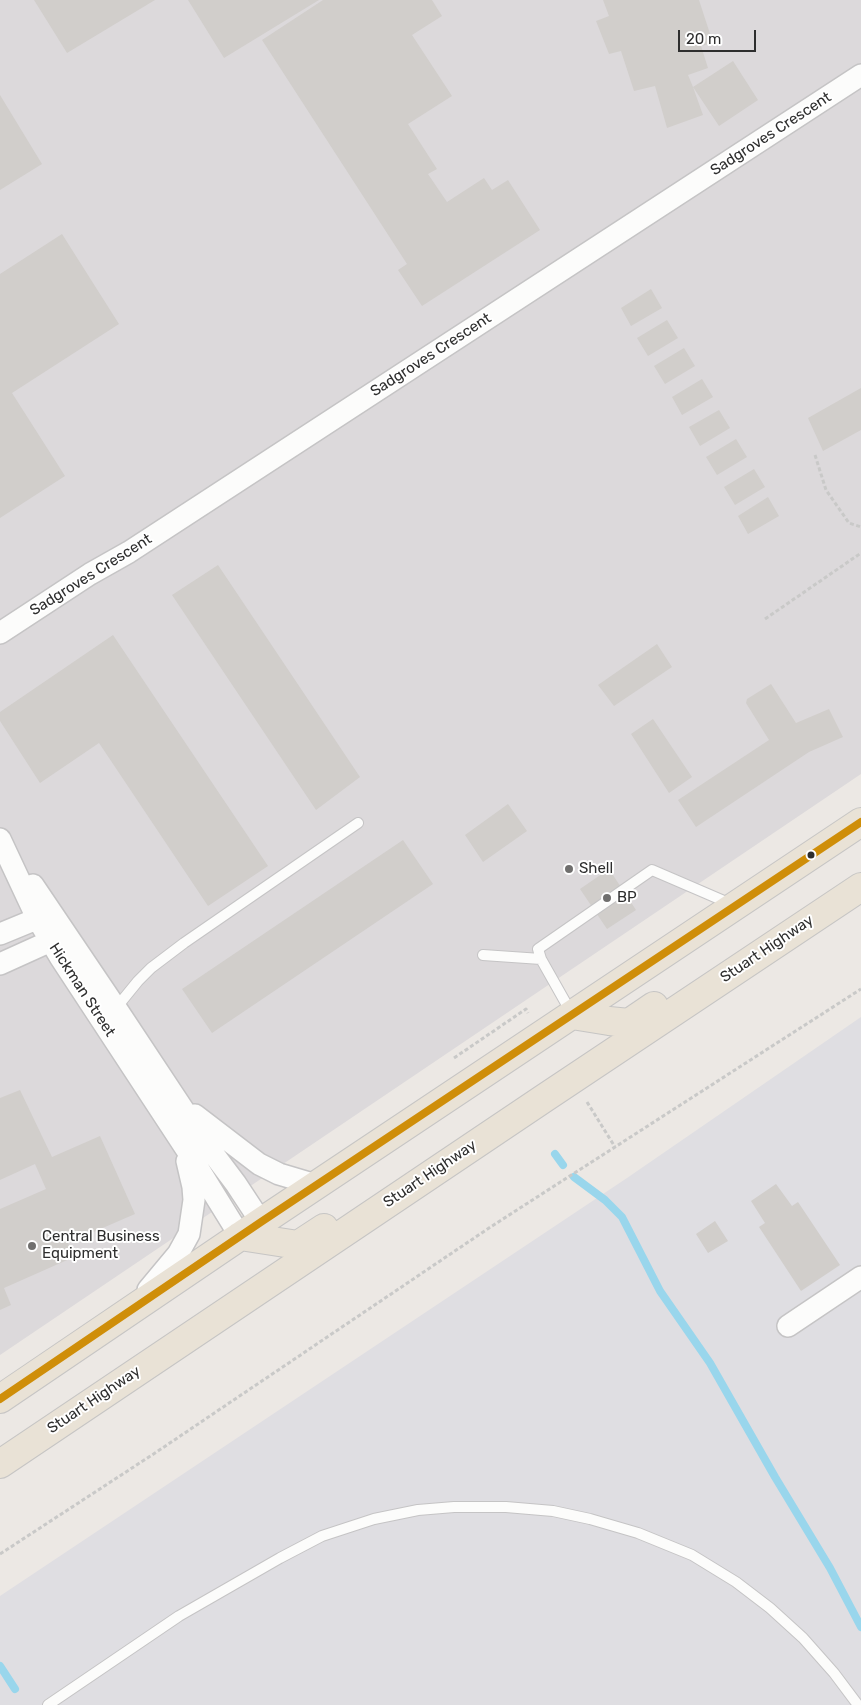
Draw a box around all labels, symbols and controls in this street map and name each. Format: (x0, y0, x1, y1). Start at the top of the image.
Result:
scale bar (681, 20, 758, 52)
text: 20 m (686, 30, 721, 48)
street label: Sadgroves Crescent (707, 88, 835, 180)
street label: Sadgroves Crescent (367, 309, 495, 401)
street label: Sadgroves Crescent (27, 530, 155, 620)
unlabelled marker (806, 850, 816, 860)
place label: Shell (579, 860, 613, 878)
marker: Shell (563, 863, 575, 875)
place label: BP (617, 889, 637, 907)
marker: BP (601, 892, 613, 904)
street label: Stuart Highway (717, 911, 817, 987)
street label: Hickman Street (45, 940, 119, 1040)
street label: Stuart Highway (380, 1136, 480, 1212)
place label: Central Business Equipment (42, 1228, 160, 1263)
marker: Central Business Equipment (26, 1240, 38, 1252)
street label: Stuart Highway (44, 1362, 144, 1438)

